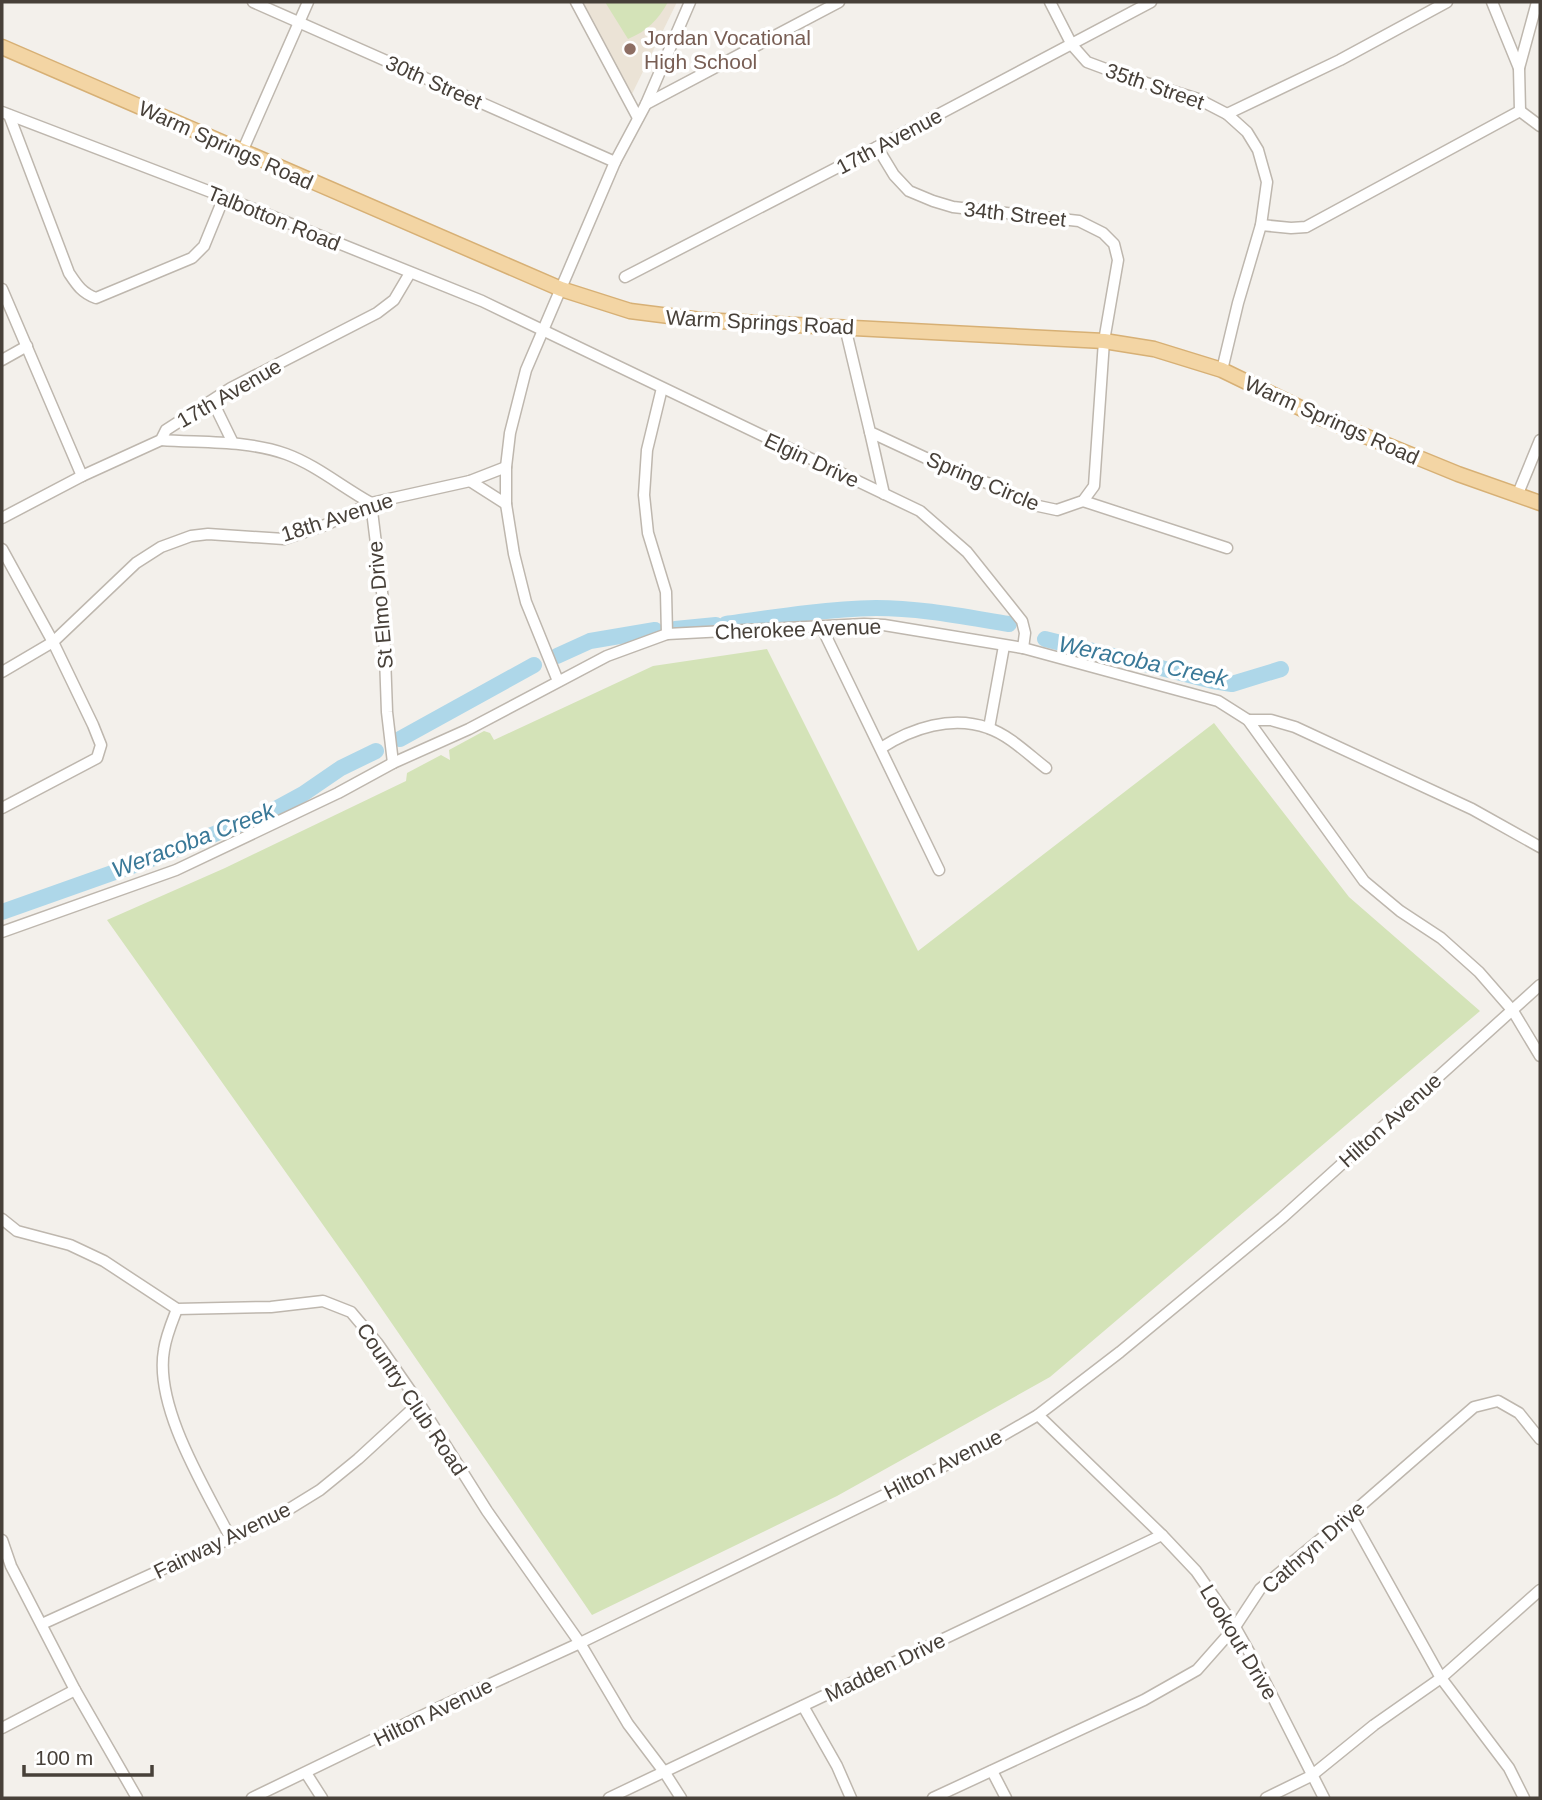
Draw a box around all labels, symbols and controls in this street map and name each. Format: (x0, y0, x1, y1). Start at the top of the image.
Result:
place label: Jordan Vocational High School (644, 26, 811, 73)
marker: Jordan Vocational High School (622, 41, 638, 57)
street label: 30th Street (382, 51, 486, 113)
street label: 35th Street (1103, 58, 1207, 114)
street label: Warm Springs Road (135, 96, 317, 194)
street label: 17th Avenue (832, 104, 946, 178)
street label: Talbotton Road (204, 181, 344, 255)
street label: 34th Street (963, 197, 1067, 231)
street label: Warm Springs Road (665, 306, 855, 338)
street label: 17th Avenue (173, 354, 285, 432)
street label: Warm Springs Road (1241, 371, 1423, 469)
street label: Elgin Drive (761, 428, 863, 492)
street label: Spring Circle (923, 447, 1043, 515)
street label: 18th Avenue (278, 488, 396, 546)
street label: St Elmo Drive (363, 540, 397, 670)
street label: Cherokee Avenue (714, 615, 882, 643)
water label: Weracoba Creek (1056, 630, 1231, 692)
water label: Weracoba Creek (108, 796, 279, 883)
street label: Hilton Avenue (1334, 1068, 1446, 1172)
street label: Country Club Road (353, 1319, 471, 1479)
street label: Hilton Avenue (880, 1424, 1006, 1504)
street label: Cathryn Drive (1257, 1496, 1369, 1598)
street label: Fairway Avenue (150, 1497, 294, 1583)
street label: Lookout Drive (1196, 1581, 1282, 1703)
street label: Madden Drive (821, 1628, 949, 1706)
street label: Hilton Avenue (370, 1673, 496, 1751)
scale bar (24, 1734, 152, 1778)
text: 100 m (35, 1746, 93, 1769)

